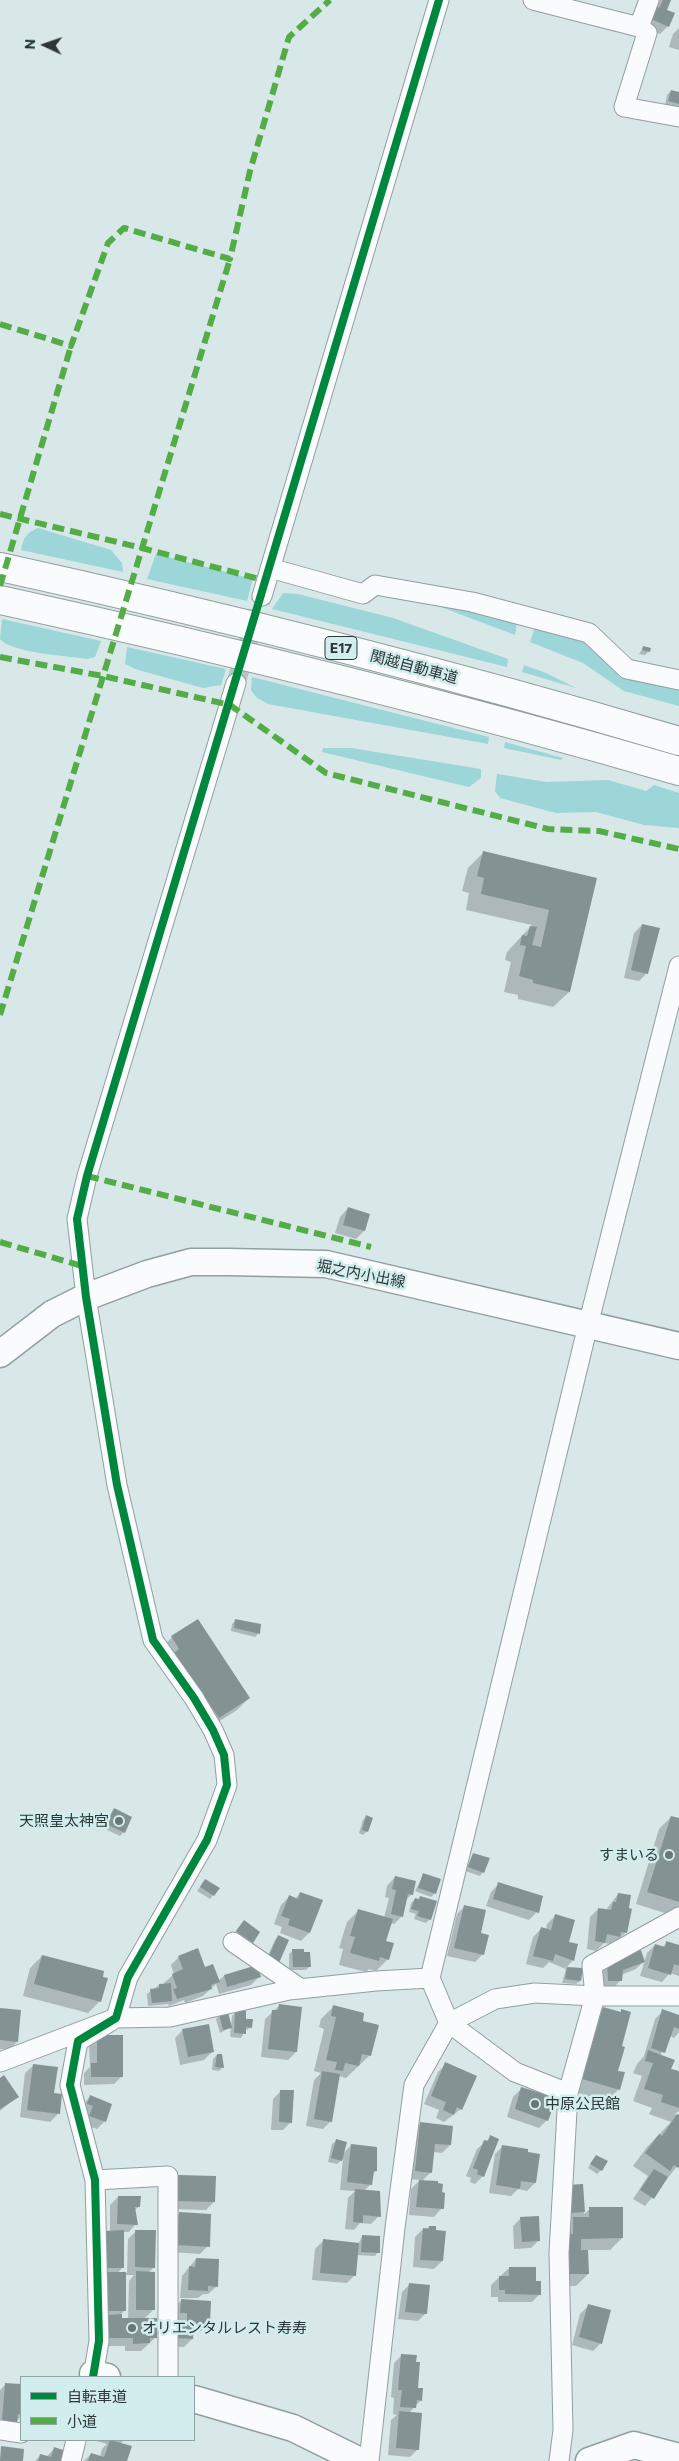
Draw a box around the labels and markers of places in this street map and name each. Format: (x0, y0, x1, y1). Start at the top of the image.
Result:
place label: 天照皇太神宮 (19, 1812, 109, 1830)
marker: 天照皇太神宮 (113, 1815, 125, 1827)
place label: すまいる (599, 1846, 659, 1864)
marker: すまいる (663, 1849, 675, 1861)
place label: 中原公民館 (545, 2095, 620, 2113)
marker: 中原公民館 (529, 2098, 541, 2110)
place label: オリエンタルレスト寿寿 (142, 2319, 307, 2337)
marker: オリエンタルレスト寿寿 (126, 2322, 138, 2334)

